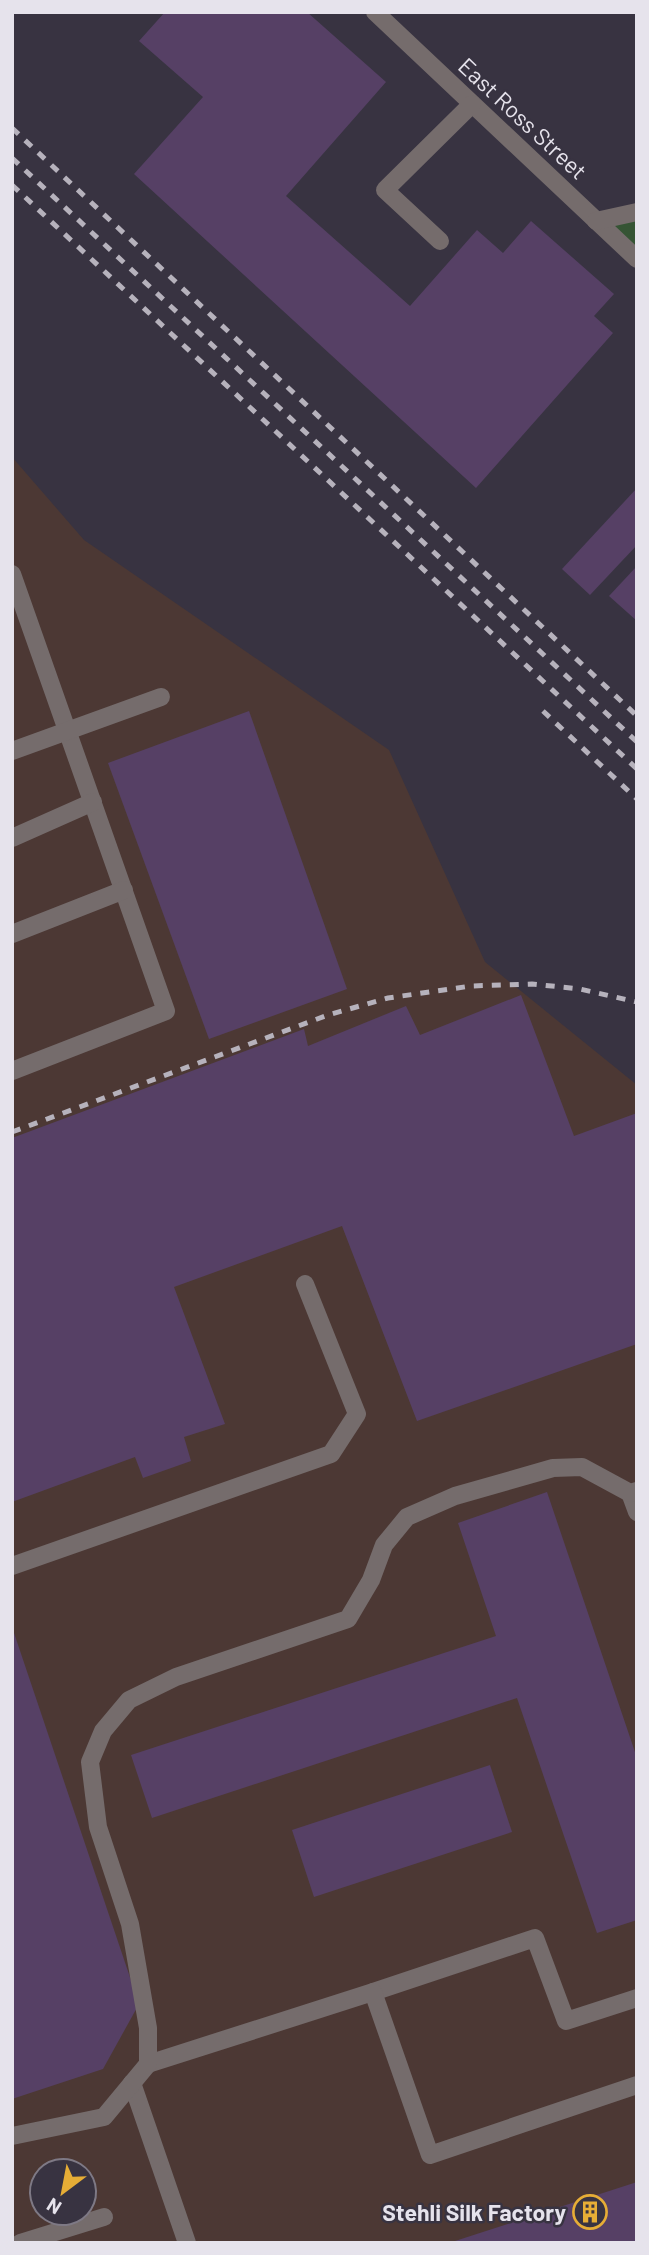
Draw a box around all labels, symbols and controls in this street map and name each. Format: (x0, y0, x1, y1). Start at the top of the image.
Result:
street label: East Ross Street (453, 51, 593, 185)
north arrow (28, 2157, 98, 2227)
building icon: Stehli Silk Factory (571, 2193, 609, 2231)
text: N (42, 2194, 65, 2220)
place label: Stehli Silk Factory (382, 2198, 566, 2226)

